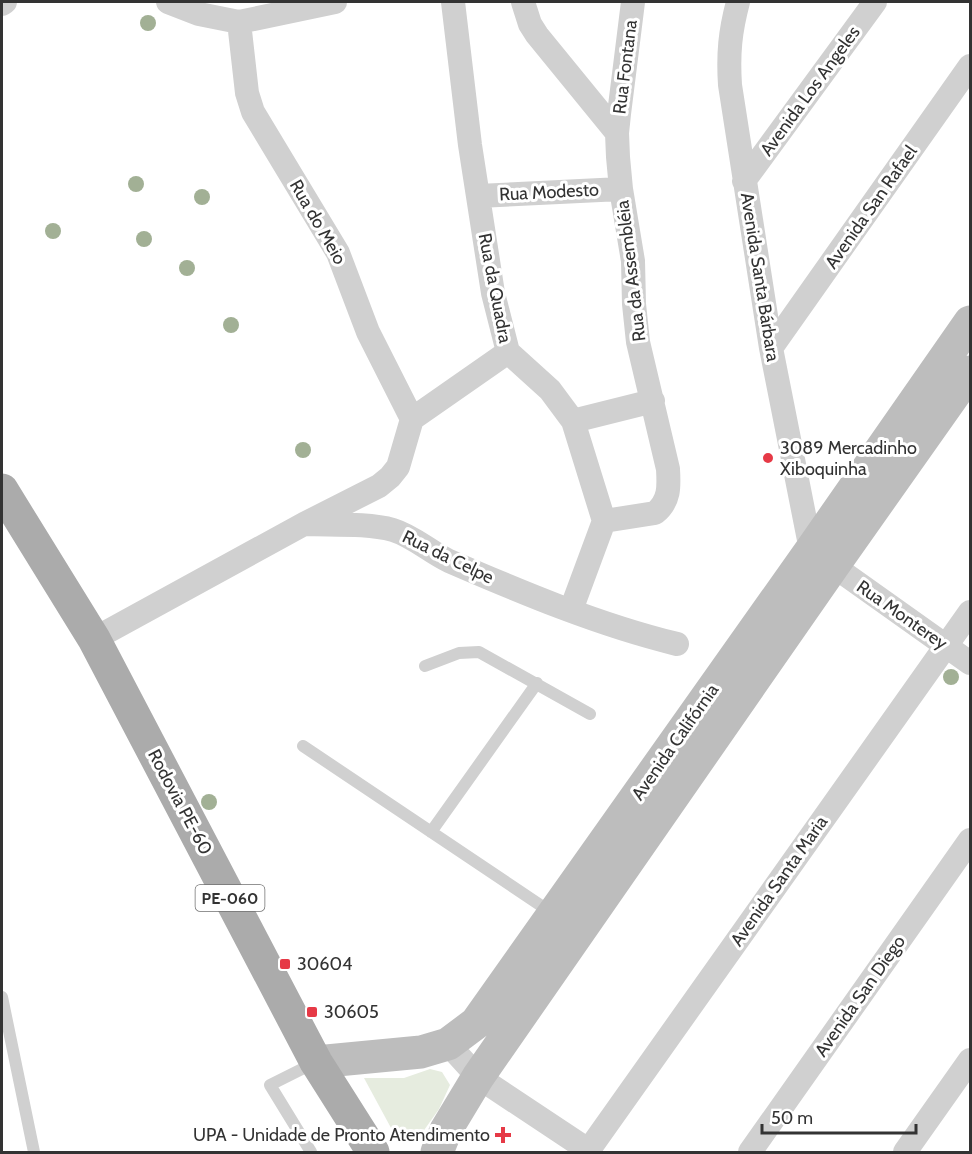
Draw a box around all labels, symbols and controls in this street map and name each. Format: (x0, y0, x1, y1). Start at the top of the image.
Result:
street label: Rua Fontana (608, 18, 642, 115)
street label: Avenida Los Angeles (755, 22, 865, 160)
street label: Avenida San Rafael (820, 140, 922, 273)
street label: Rua do Meio (285, 176, 351, 268)
street label: Rua Modesto (499, 178, 599, 206)
street label: Avenida Santa Bárbara (736, 191, 784, 363)
street label: Rua da Assembléia (611, 199, 651, 343)
street label: Rua da Quadra (474, 231, 517, 345)
place label: 3089 Mercadinho Xiboquinha (780, 437, 917, 480)
marker: 3089 Mercadinho Xiboquinha (761, 451, 775, 465)
street label: Rua da Celpe (399, 525, 497, 589)
street label: Rua Monterey (852, 576, 952, 654)
street label: Avenida Califórnia (627, 679, 723, 804)
street label: Rodovia PE-60 (143, 746, 217, 858)
street label: Avenida Santa Maria (726, 811, 832, 950)
road number: PE-060 (196, 885, 264, 911)
street label: Avenida San Diego (810, 931, 910, 1061)
place label: 30604 (297, 953, 353, 975)
marker: 30604 (278, 957, 292, 971)
place label: 30605 (324, 1001, 379, 1023)
marker: 30605 (305, 1005, 319, 1019)
scale bar (762, 1097, 916, 1135)
text: 50 m (771, 1107, 813, 1129)
place label: UPA - Unidade de Pronto Atendimento (193, 1124, 490, 1146)
marker: UPA - Unidade de Pronto Atendimento (494, 1126, 512, 1144)

